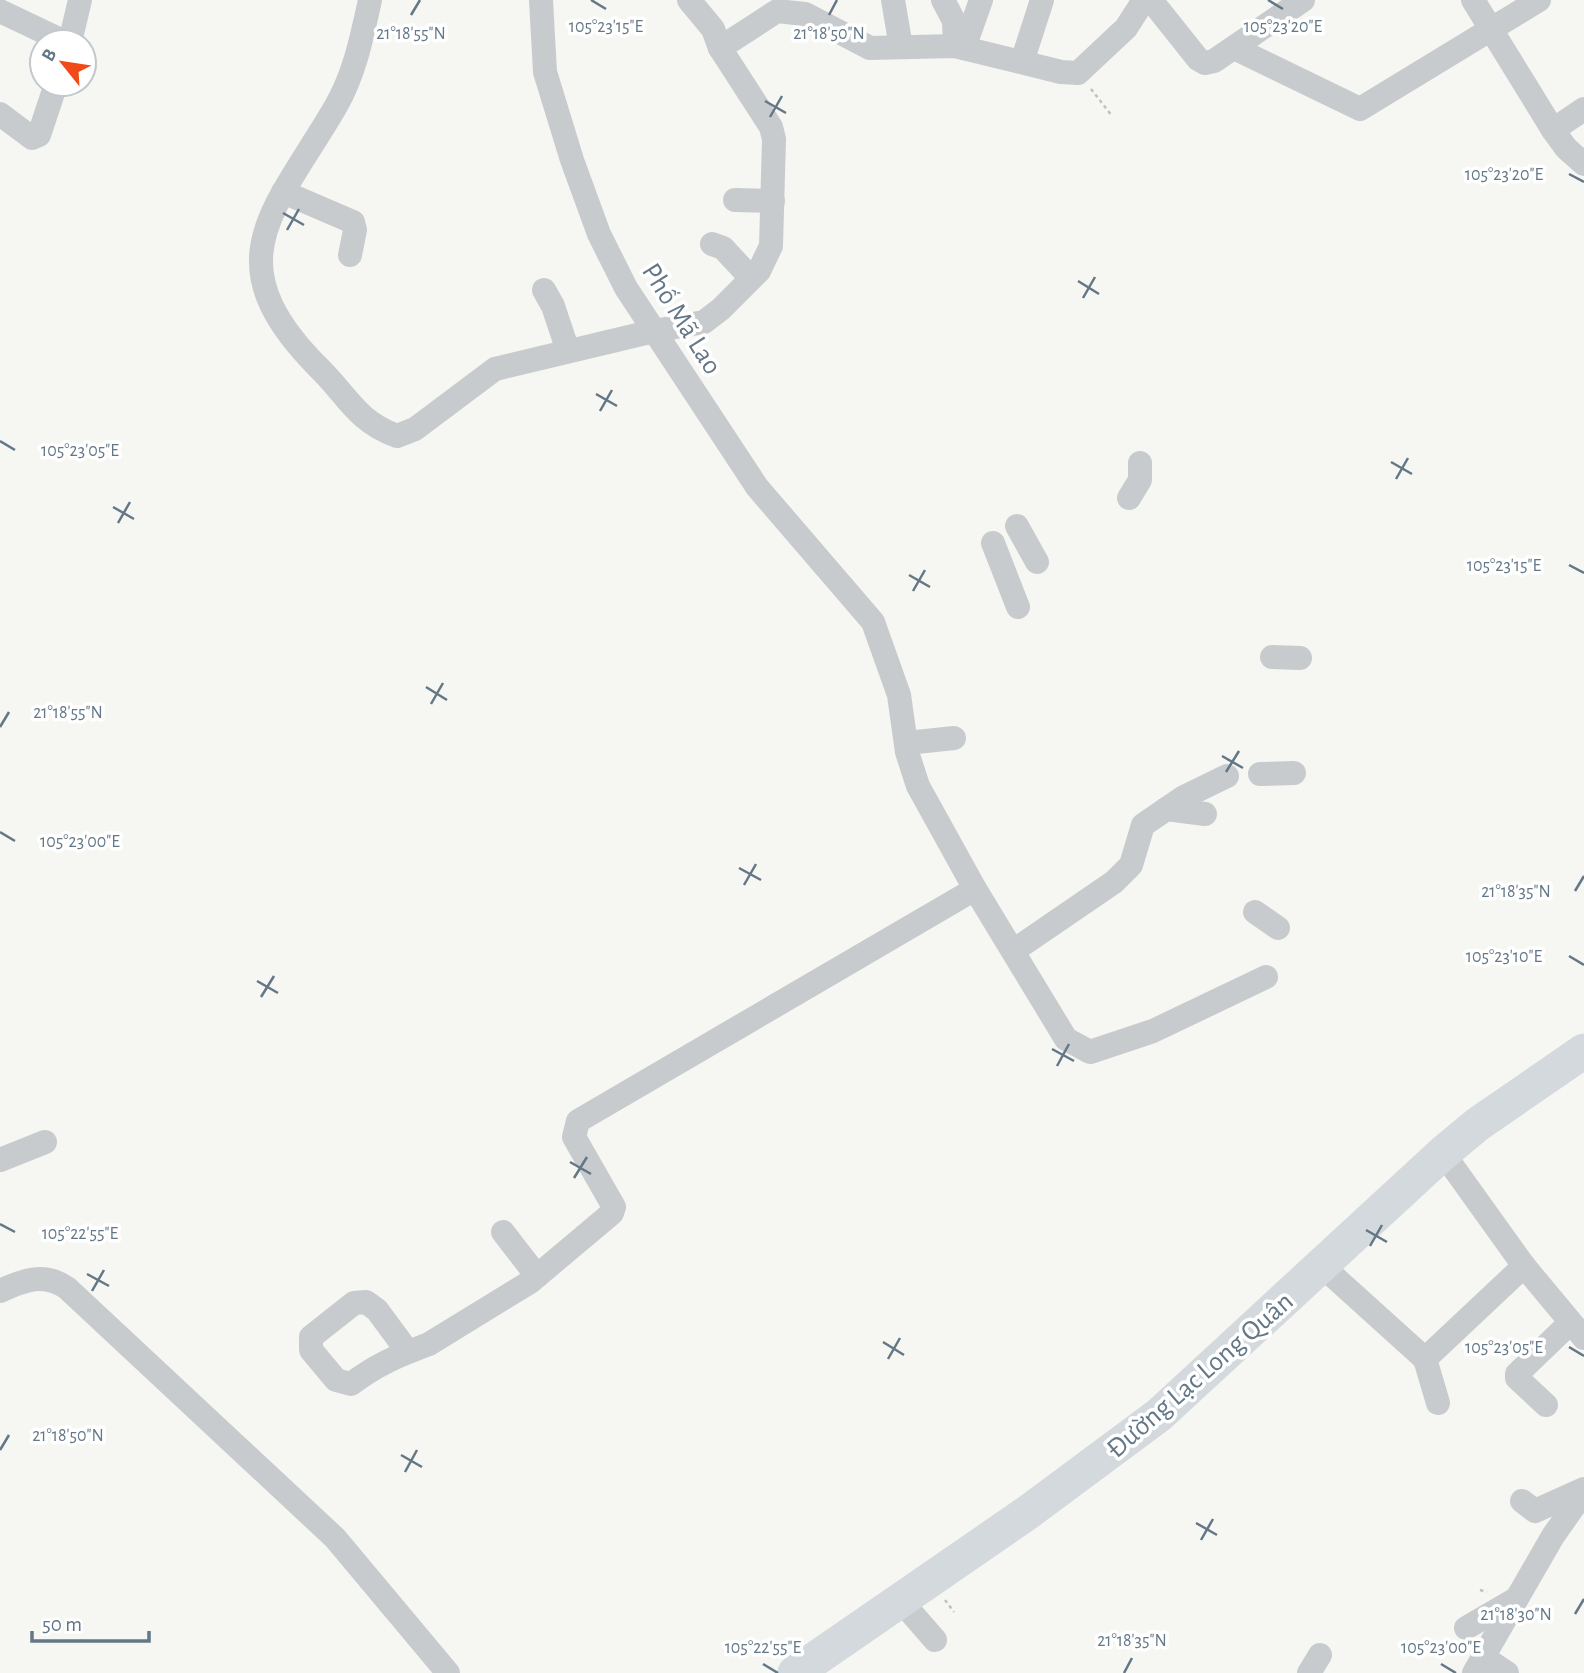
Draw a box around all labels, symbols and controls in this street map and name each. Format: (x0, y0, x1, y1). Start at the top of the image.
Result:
text: 105°23'15"E (569, 18, 644, 36)
text: 105°23'20"E (1244, 18, 1323, 36)
text: 21°18'55"N (376, 25, 446, 43)
text: 21°18'50"N (793, 25, 865, 43)
north arrow (28, 28, 98, 98)
text: B (39, 46, 61, 65)
text: 105°23'20"E (1465, 166, 1544, 184)
street label: Phố Mã Lao (636, 259, 726, 380)
text: 105°23'05"E (41, 442, 119, 460)
text: 105°23'15"E (1467, 557, 1542, 575)
text: 21°18'55"N (33, 704, 103, 722)
text: 105°23'00"E (40, 833, 120, 851)
text: 21°18'35"N (1481, 883, 1551, 901)
text: 105°23'10"E (1466, 948, 1543, 966)
text: 105°22'55"E (42, 1225, 119, 1243)
street label: Đường Lạc Long Quân (1102, 1287, 1299, 1464)
text: 105°23'05"E (1465, 1339, 1543, 1357)
text: 21°18'50"N (32, 1427, 104, 1445)
scale bar (32, 1600, 149, 1644)
text: 21°18'30"N (1480, 1606, 1552, 1624)
text: 50 m (42, 1614, 82, 1635)
text: 21°18'35"N (1097, 1632, 1167, 1650)
text: 105°22'55"E (725, 1639, 802, 1657)
text: 105°23'00"E (1401, 1639, 1481, 1657)

